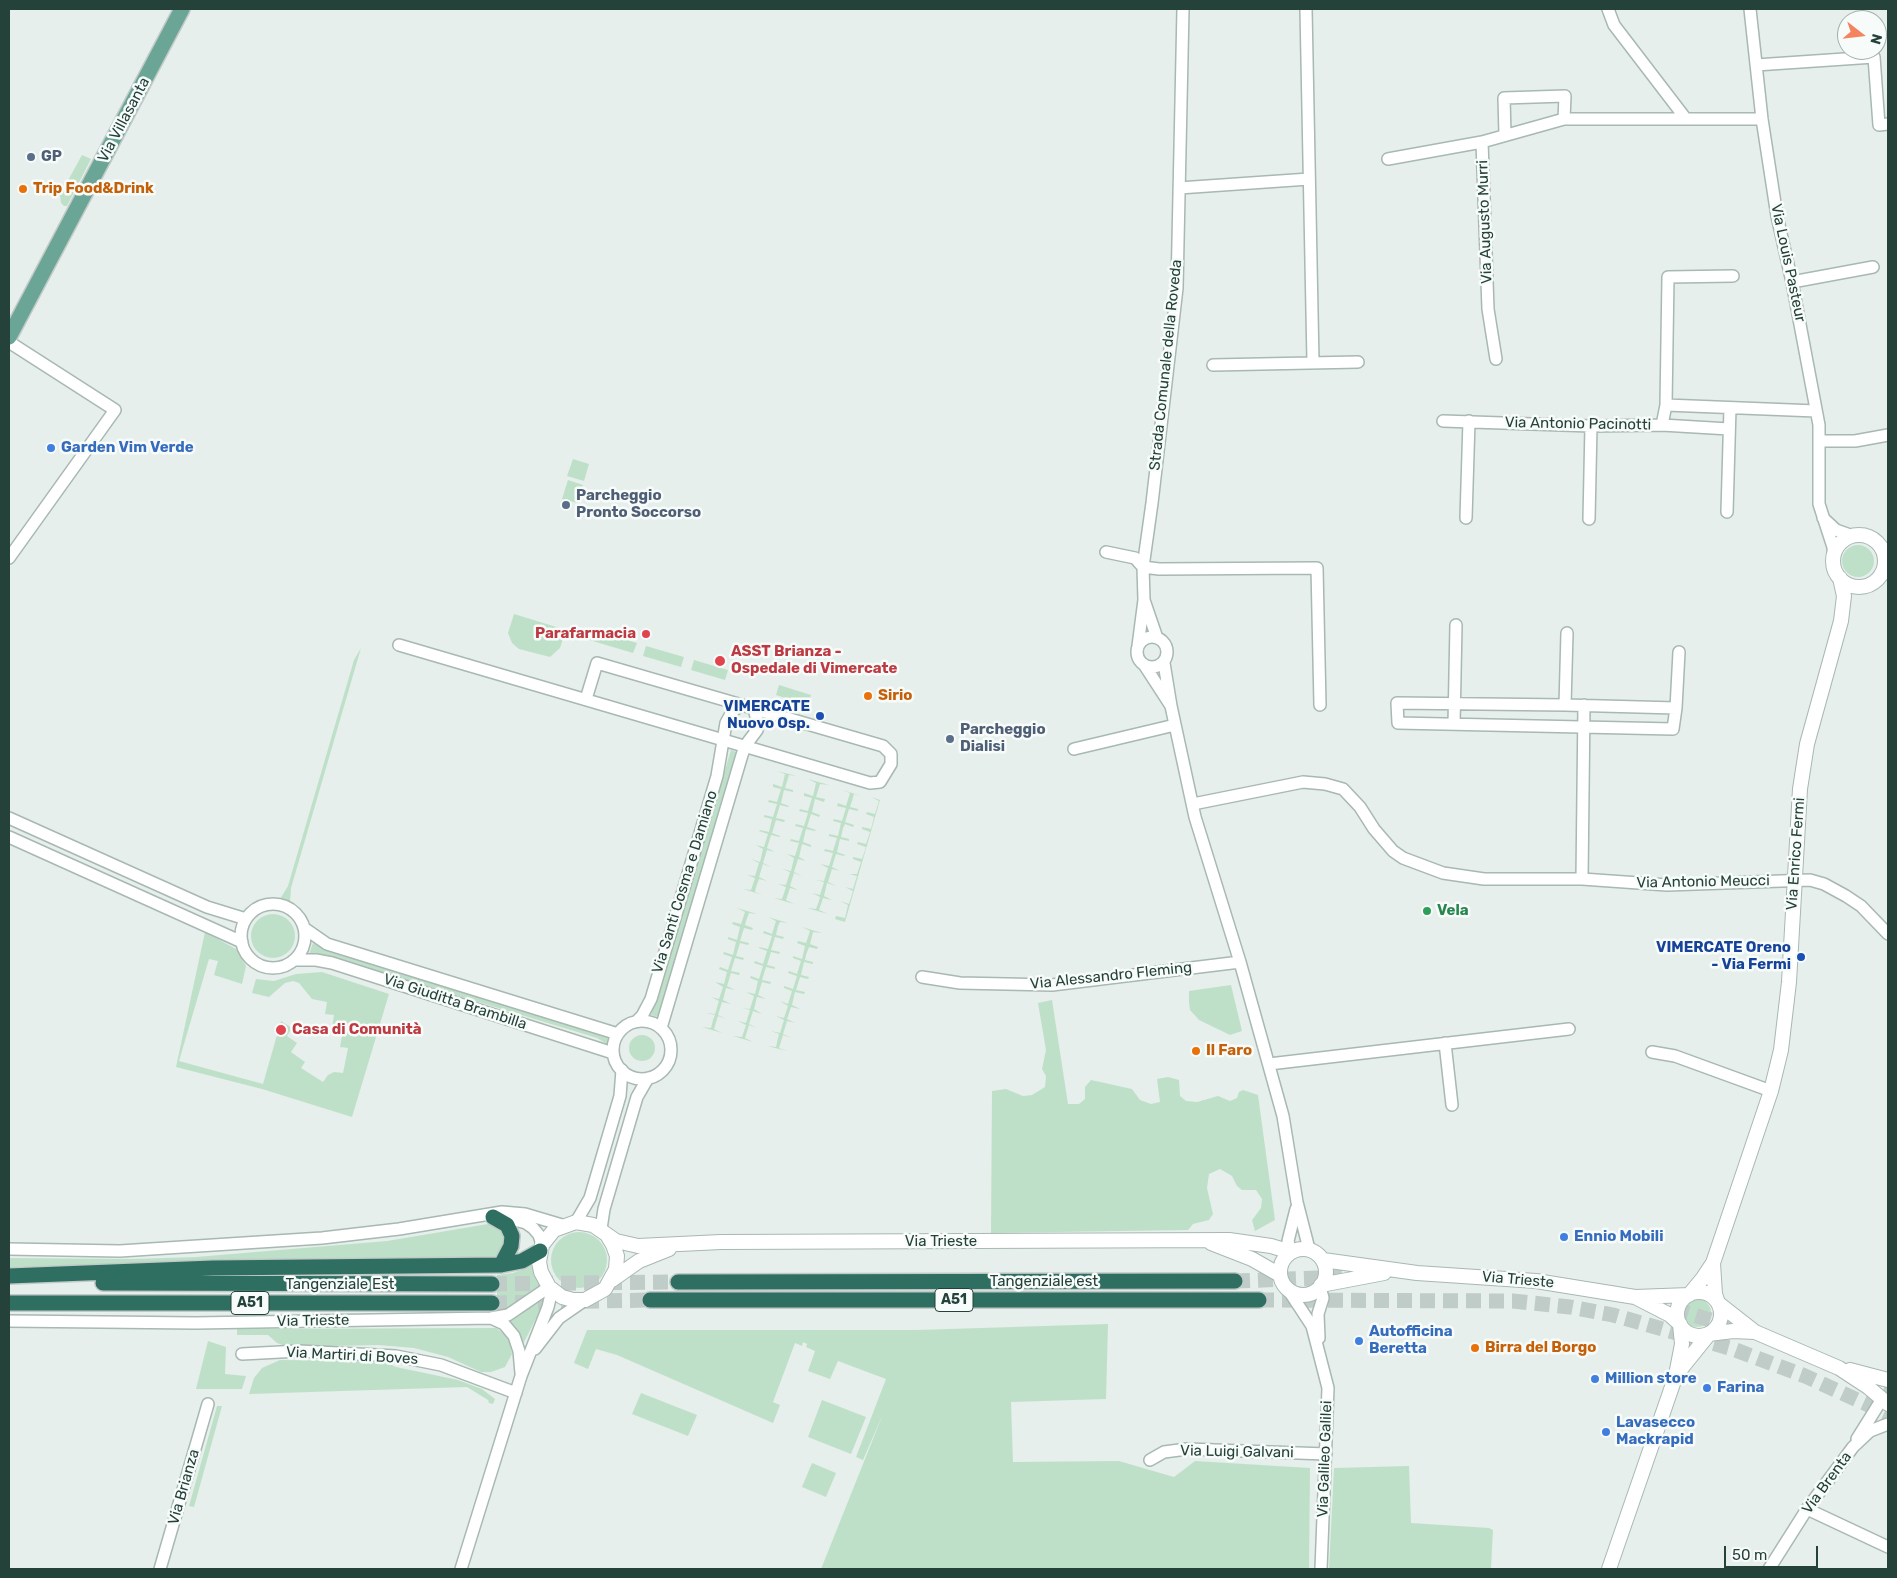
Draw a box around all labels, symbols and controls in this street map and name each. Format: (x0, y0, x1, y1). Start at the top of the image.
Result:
north arrow (1837, 10, 1887, 60)
text: N (1866, 32, 1886, 46)
street label: Via Villasanta (94, 75, 154, 165)
place label: GP (41, 148, 62, 166)
marker: GP (25, 151, 37, 163)
street label: Via Augusto Murri (1474, 160, 1496, 284)
place label: Trip Food&Drink (33, 180, 154, 198)
marker: Trip Food&Drink (17, 183, 29, 195)
street label: Via Louis Pasteur (1767, 202, 1809, 324)
street label: Strada Comunale della Roveda (1146, 259, 1186, 471)
street label: Via Antonio Pacinotti (1505, 414, 1651, 434)
place label: Garden Vim Verde (61, 439, 194, 457)
marker: Garden Vim Verde (45, 442, 57, 454)
place label: Parcheggio Pronto Soccorso (576, 487, 701, 522)
marker: Parcheggio Pronto Soccorso (560, 499, 572, 511)
place label: Parafarmacia (535, 625, 636, 643)
marker: Parafarmacia (640, 628, 652, 640)
place label: ASST Brianza - Ospedale di Vimercate (731, 643, 897, 678)
marker: ASST Brianza - Ospedale di Vimercate (713, 654, 727, 668)
place label: Sirio (878, 687, 912, 705)
marker: Sirio (862, 690, 874, 702)
place label: VIMERCATE Nuovo Osp. (723, 698, 810, 733)
marker: VIMERCATE Nuovo Osp. (814, 710, 826, 722)
place label: Parcheggio Dialisi (960, 721, 1046, 756)
marker: Parcheggio Dialisi (944, 733, 956, 745)
street label: Via Santi Cosma e Damiano (649, 788, 721, 976)
street label: Via Enrico Fermi (1783, 797, 1809, 911)
street label: Via Antonio Meucci (1636, 872, 1770, 892)
place label: Vela (1437, 902, 1469, 920)
marker: Vela (1421, 905, 1433, 917)
place label: VIMERCATE Oreno - Via Fermi (1656, 939, 1791, 974)
marker: VIMERCATE Oreno - Via Fermi (1795, 951, 1807, 963)
street label: Via Alessandro Fleming (1029, 959, 1193, 993)
street label: Via Giuditta Brambilla (381, 970, 529, 1034)
place label: Casa di Comunità (292, 1021, 422, 1039)
marker: Casa di Comunità (274, 1023, 288, 1037)
place label: Il Faro (1206, 1042, 1252, 1060)
marker: Il Faro (1190, 1045, 1202, 1057)
place label: Ennio Mobili (1574, 1228, 1663, 1246)
marker: Ennio Mobili (1558, 1231, 1570, 1243)
street label: Via Trieste (905, 1233, 977, 1251)
street label: Via Trieste (1481, 1268, 1555, 1292)
street label: Tangenziale est (990, 1273, 1098, 1291)
street label: Tangenziale Est (286, 1276, 394, 1294)
road number: A51 (935, 1288, 973, 1312)
road number: A51 (231, 1292, 269, 1315)
street label: Via Trieste (277, 1311, 349, 1331)
place label: Autofficina Beretta (1369, 1323, 1453, 1358)
marker: Autofficina Beretta (1353, 1335, 1365, 1347)
place label: Birra del Borgo (1485, 1339, 1596, 1357)
marker: Birra del Borgo (1469, 1342, 1481, 1354)
street label: Via Martiri di Boves (285, 1344, 419, 1368)
place label: Million store (1605, 1370, 1697, 1388)
marker: Million store (1589, 1373, 1601, 1385)
place label: Farina (1717, 1379, 1764, 1397)
marker: Farina (1701, 1382, 1713, 1394)
street label: Via Galileo Galilei (1314, 1400, 1336, 1518)
place label: Lavasecco Mackrapid (1616, 1414, 1695, 1449)
marker: Lavasecco Mackrapid (1600, 1426, 1612, 1438)
street label: Via Luigi Galvani (1180, 1442, 1294, 1462)
street label: Via Brianza (165, 1447, 203, 1527)
street label: Via Brenta (1798, 1448, 1856, 1518)
scale bar (1727, 1536, 1821, 1568)
text: 50 m (1732, 1546, 1767, 1564)

